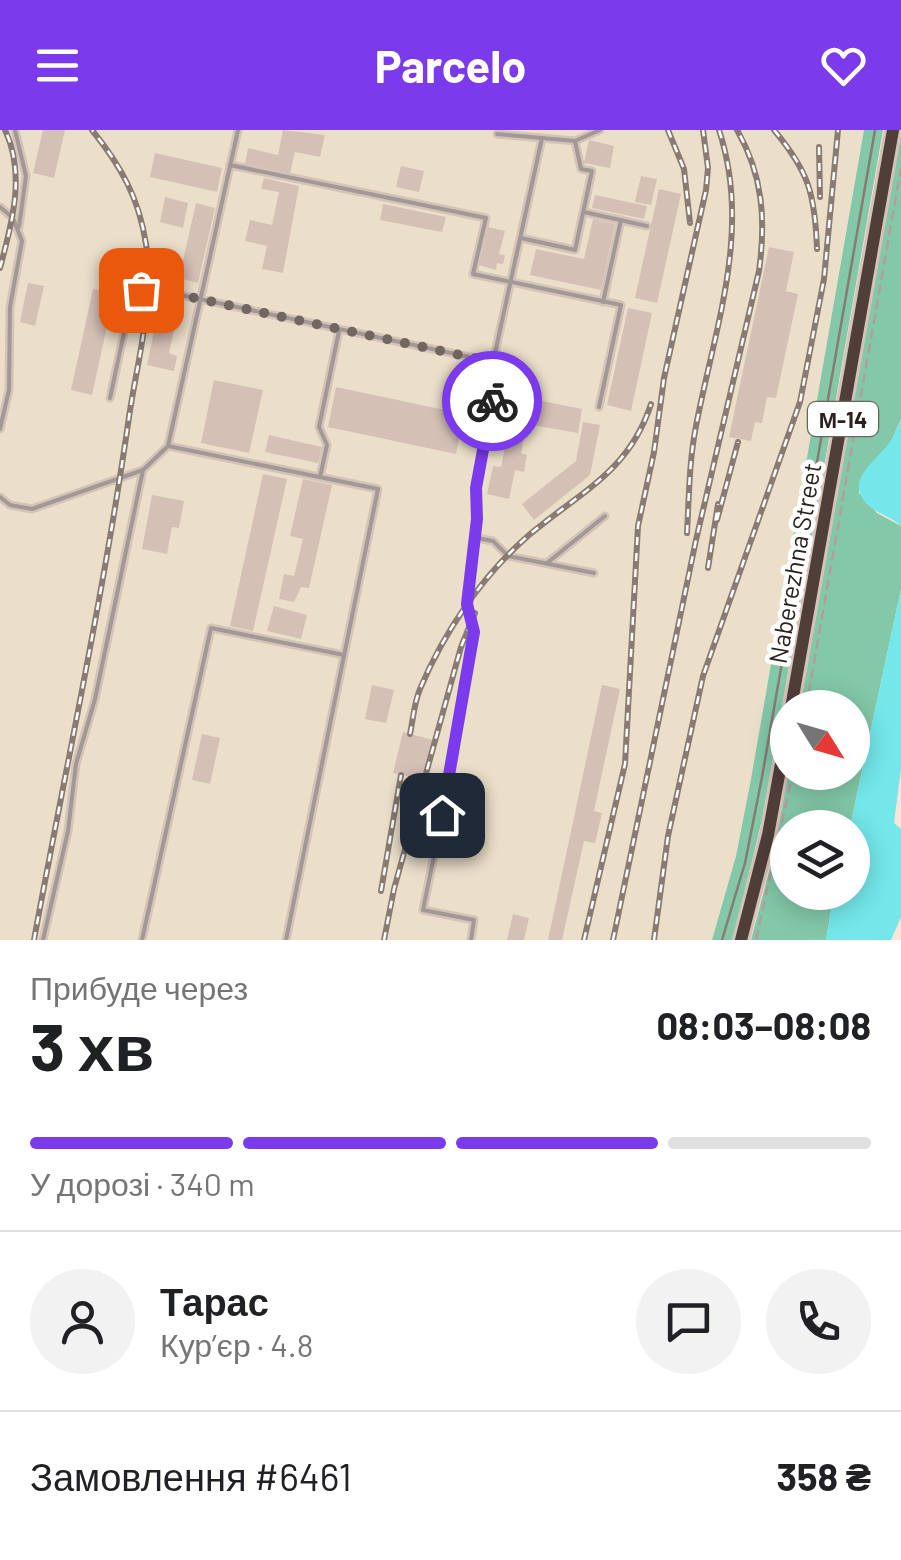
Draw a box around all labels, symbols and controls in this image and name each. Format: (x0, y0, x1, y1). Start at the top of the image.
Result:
icon: menu (30, 38, 85, 93)
text: Parcelo (375, 38, 526, 92)
icon: heart (816, 38, 871, 93)
pin (99, 248, 184, 333)
icon: bag (114, 263, 169, 318)
courier (442, 351, 542, 451)
icon: bike (465, 374, 520, 429)
road number: М-14 (808, 402, 878, 436)
street label: Naberezhna Street (762, 460, 826, 666)
north arrow (770, 690, 870, 790)
map controls (770, 690, 870, 910)
pin (400, 773, 485, 858)
icon: home (415, 788, 470, 843)
button: layers (770, 810, 870, 910)
text: Прибуде через (30, 968, 248, 1006)
text: 08:03–08:08 (656, 1002, 871, 1048)
text: 3 хв (30, 1006, 154, 1084)
text: У дорозі · 340 m (30, 1164, 255, 1202)
button: person (30, 1269, 135, 1374)
button: chat (636, 1269, 741, 1374)
button: phone (766, 1269, 871, 1374)
text: Тарас (160, 1278, 269, 1324)
text: Кур’єр · 4.8 (160, 1325, 313, 1363)
text: Замовлення #6461 (30, 1453, 352, 1499)
text: 358 ₴ (776, 1453, 871, 1499)

